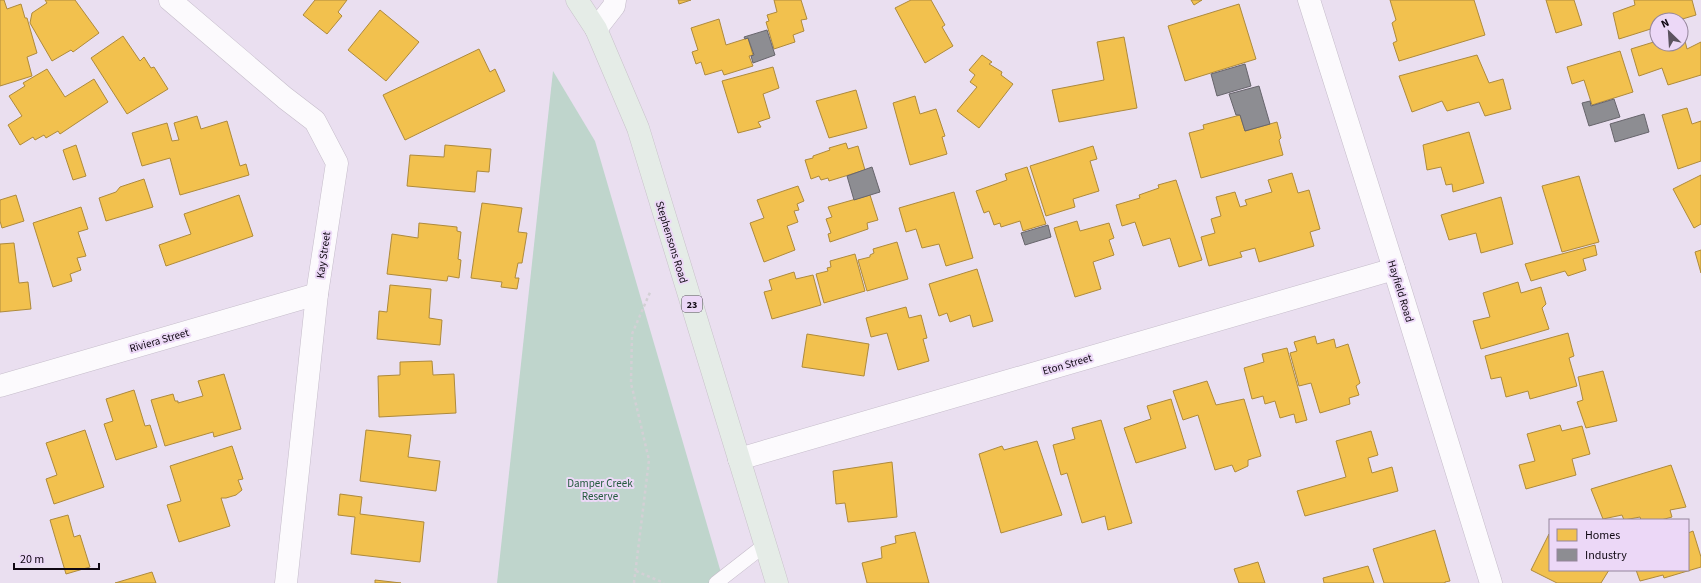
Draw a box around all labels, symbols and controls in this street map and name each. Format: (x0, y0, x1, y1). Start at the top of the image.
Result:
north arrow (1649, 12, 1689, 52)
text: N (1658, 15, 1671, 32)
street label: Stephensons Road (652, 199, 691, 285)
street label: Kay Street (313, 231, 334, 279)
street label: Hayfield Road (1384, 258, 1417, 324)
road number: 23 (682, 296, 702, 312)
street label: Riviera Street (128, 325, 191, 356)
street label: Eton Street (1041, 350, 1094, 379)
park label: Damper Creek Reserve (567, 476, 633, 504)
legend (1549, 519, 1689, 571)
text: Homes (1585, 527, 1620, 544)
scale bar (14, 545, 99, 571)
text: Industry (1585, 547, 1627, 564)
text: 20 m (20, 551, 44, 568)

